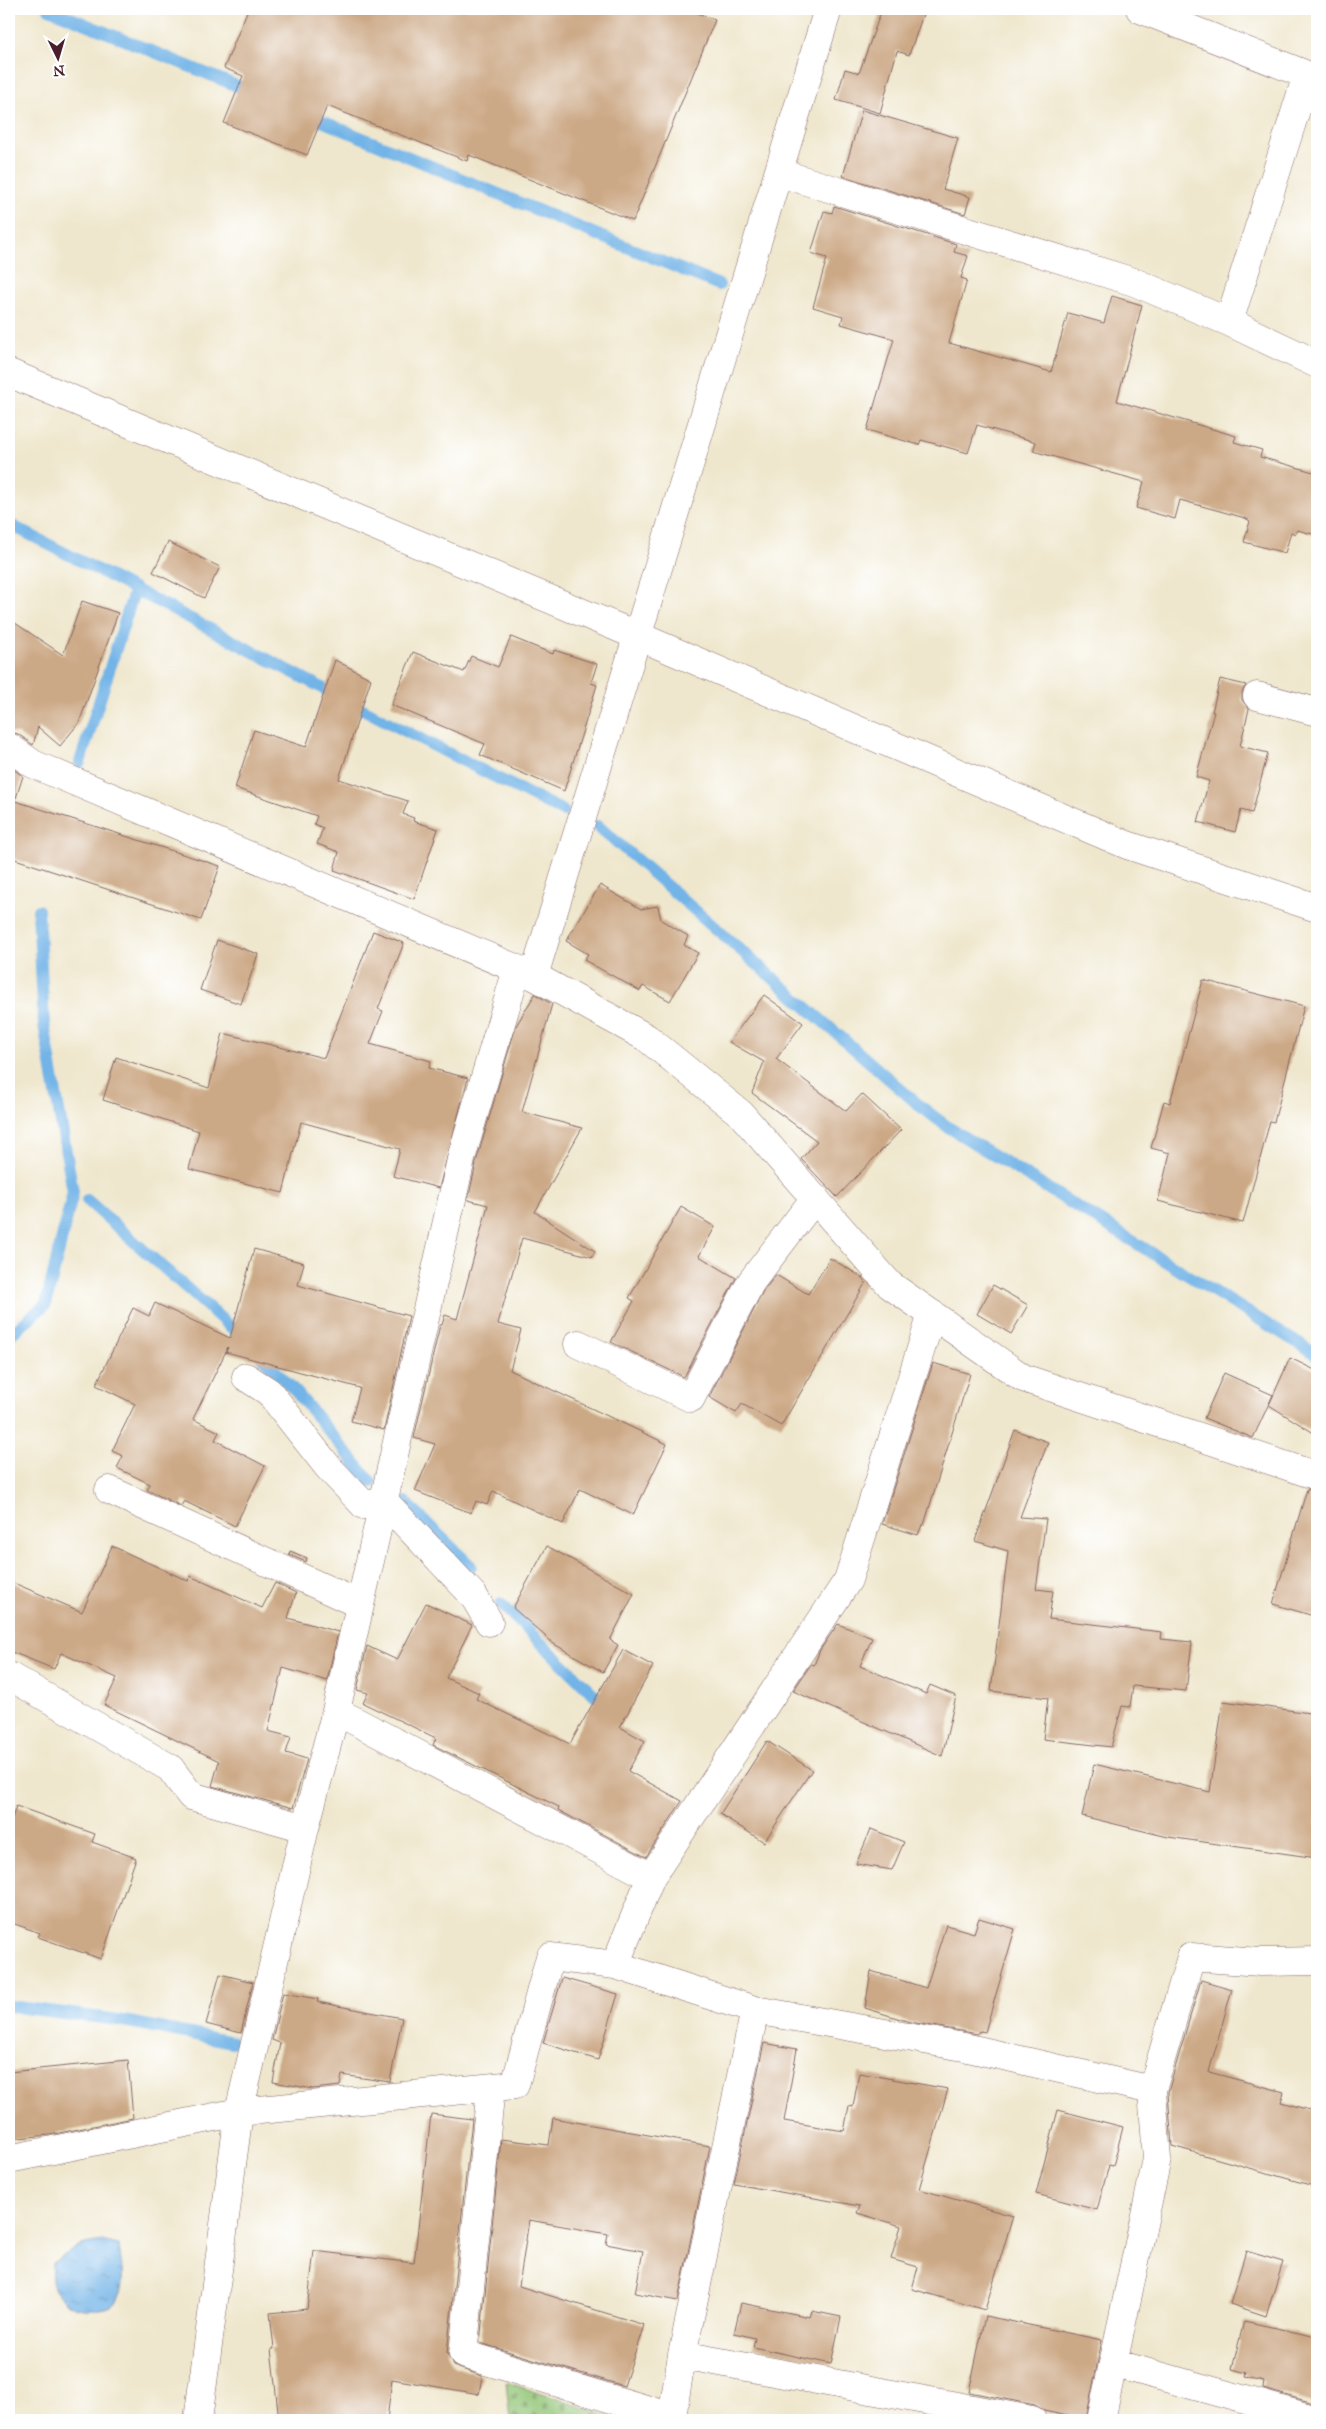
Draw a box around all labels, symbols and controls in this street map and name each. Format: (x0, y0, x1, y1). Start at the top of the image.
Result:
north arrow (32, 32, 82, 82)
text: N (52, 61, 66, 79)

